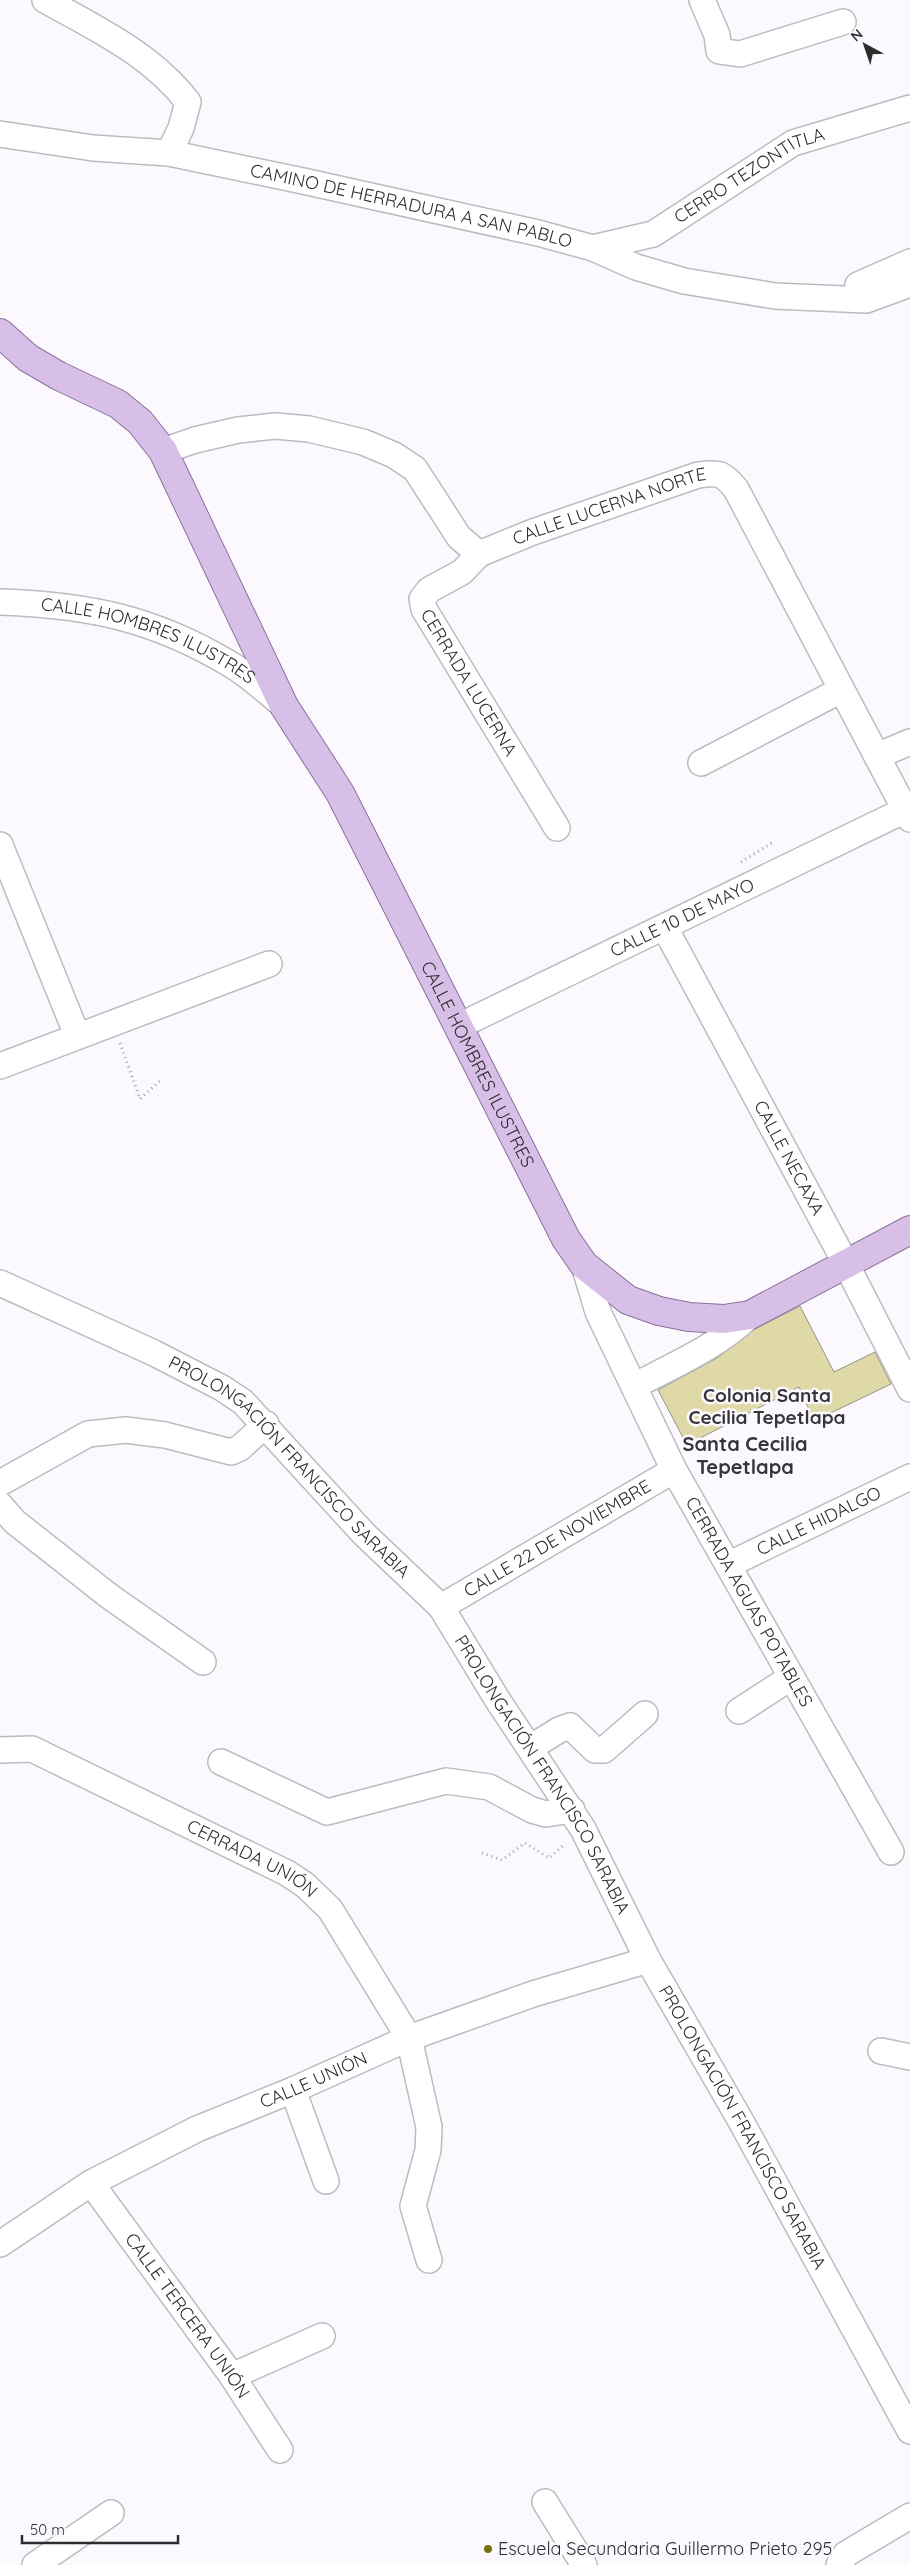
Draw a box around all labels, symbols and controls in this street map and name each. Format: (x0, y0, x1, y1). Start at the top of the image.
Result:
north arrow (840, 20, 890, 70)
text: N (847, 25, 866, 45)
street label: CERRO TEZONTITLA (670, 122, 827, 228)
street label: CAMINO DE HERRADURA A SAN PABLO (248, 158, 575, 253)
street label: CALLE LUCERNA NORTE (509, 462, 707, 550)
street label: CALLE HOMBRES ILUSTRES (40, 592, 260, 689)
street label: CERRADA LUCERNA (416, 604, 523, 760)
street label: CALLE 10 DE MAYO (606, 873, 758, 962)
street label: CALLE HOMBRES ILUSTRES (416, 957, 540, 1171)
street label: CALLE NECAXA (749, 1096, 830, 1219)
street label: PROLONGACIÓN FRANCISCO SARABIA (165, 1350, 415, 1583)
district label: Colonia Santa Cecilia Tepetlapa (688, 1383, 846, 1429)
district label: Santa Cecilia Tepetlapa (683, 1431, 807, 1479)
street label: CALLE 22 DE NOVIEMBRE (459, 1474, 655, 1602)
street label: CALLE HIDALGO (753, 1481, 885, 1560)
street label: CERRADA AGUAS POTABLES (681, 1492, 818, 1711)
street label: PROLONGACIÓN FRANCISCO SARABIA (450, 1631, 635, 1918)
street label: CERRADA UNIÓN (183, 1814, 323, 1902)
street label: PROLONGACIÓN FRANCISCO SARABIA (654, 1981, 832, 2273)
street label: CALLE UNIÓN (256, 2046, 371, 2113)
street label: CALLE TERCERA UNIÓN (120, 2228, 255, 2402)
scale bar (22, 2512, 179, 2544)
text: 50 m (30, 2520, 65, 2539)
place label: Escuela Secundaria Guillermo Prieto 295 (498, 2537, 832, 2560)
marker: Escuela Secundaria Guillermo Prieto 295 (482, 2543, 494, 2555)

